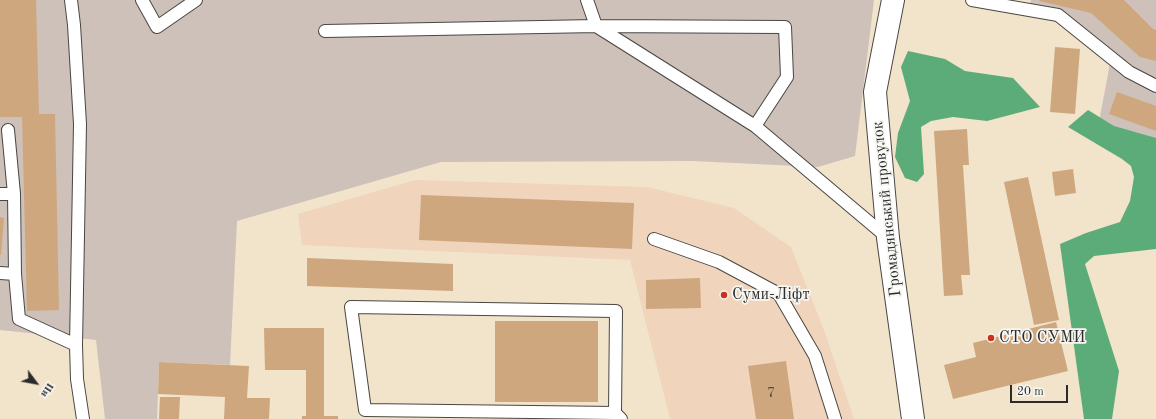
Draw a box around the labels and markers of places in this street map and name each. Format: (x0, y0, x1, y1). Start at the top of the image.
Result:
place label: Суми-Ліфт (732, 285, 810, 305)
marker: Суми-Ліфт (719, 290, 729, 300)
place label: СТО СУМИ (999, 328, 1086, 348)
marker: СТО СУМИ (986, 333, 996, 343)

